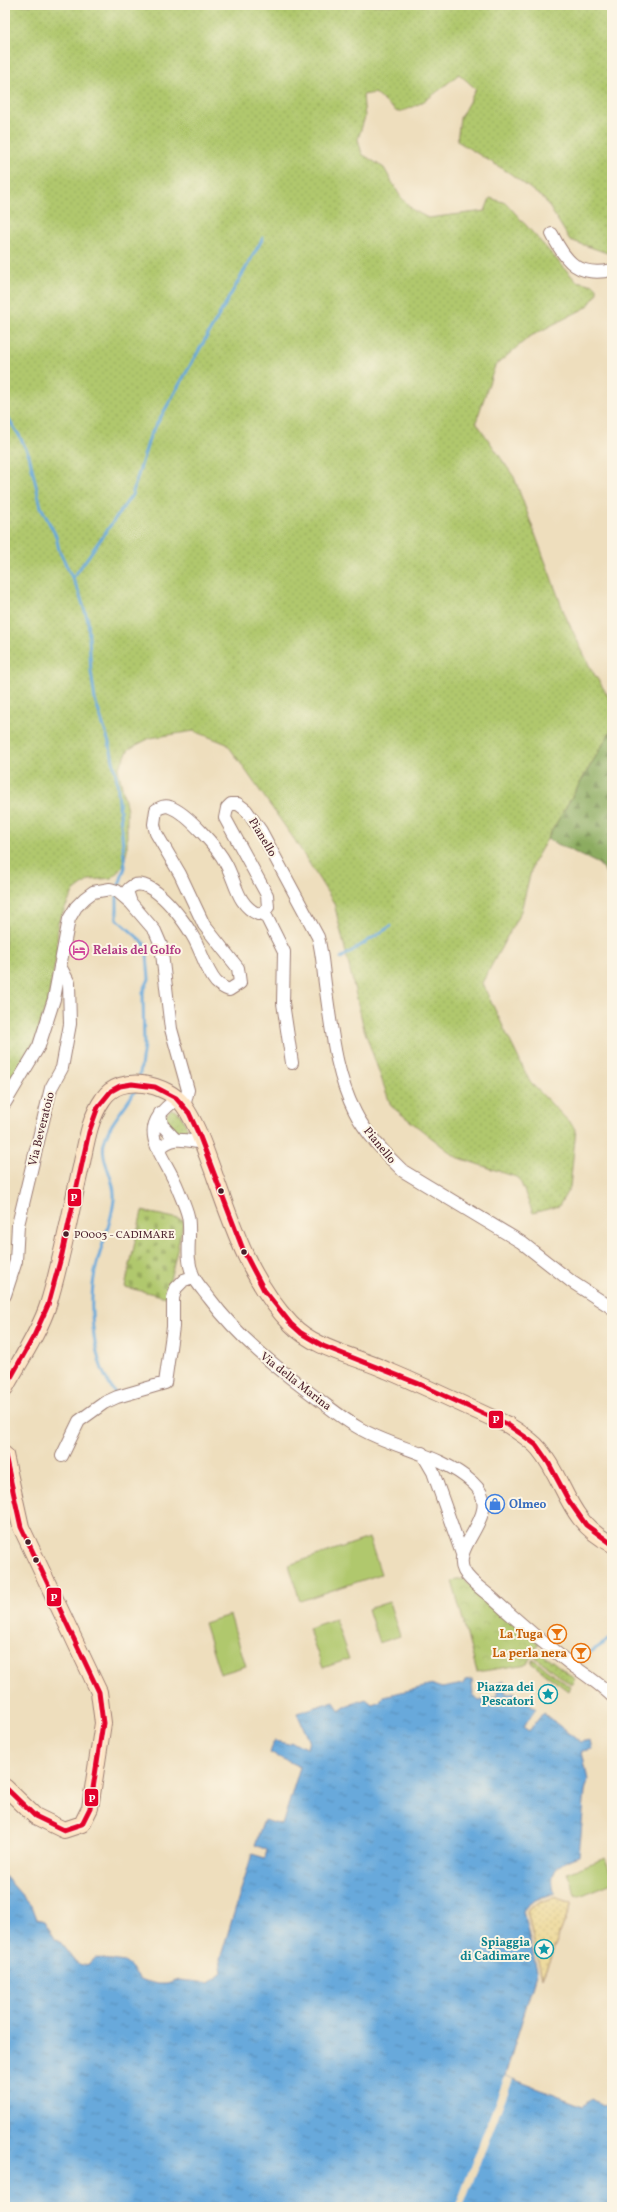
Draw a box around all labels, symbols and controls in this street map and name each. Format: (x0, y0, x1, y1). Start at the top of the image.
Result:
street label: Pianello (244, 815, 280, 860)
hotel icon: Relais del Golfo (68, 939, 90, 961)
place label: Relais del Golfo (93, 943, 181, 959)
street label: Via Beveratoio (25, 1090, 59, 1168)
street label: Pianello (359, 1124, 399, 1167)
unlabelled marker (216, 1186, 226, 1196)
line badge: P (67, 1188, 82, 1207)
text: P (70, 1191, 78, 1206)
place label: PO003 - CADIMARE (74, 1228, 175, 1243)
marker: PO003 - CADIMARE (61, 1229, 71, 1239)
unlabelled marker (239, 1247, 249, 1257)
street label: Via della Marina (256, 1349, 334, 1415)
line badge: P (488, 1410, 504, 1429)
text: P (492, 1413, 500, 1428)
shop icon: Olmeo (484, 1493, 506, 1515)
place label: Olmeo (509, 1497, 547, 1513)
unlabelled marker (23, 1537, 33, 1547)
unlabelled marker (31, 1555, 41, 1565)
line badge: P (46, 1587, 62, 1607)
text: P (50, 1591, 58, 1606)
bar icon: La Tuga (546, 1623, 568, 1645)
place label: La Tuga (500, 1627, 543, 1643)
bar icon: La perla nera (570, 1642, 592, 1664)
place label: La perla nera (492, 1646, 567, 1662)
place label: Piazza dei Pescatori (477, 1680, 534, 1710)
place icon: Piazza dei Pescatori (537, 1683, 559, 1705)
line badge: P (84, 1788, 99, 1807)
text: P (88, 1792, 96, 1807)
place label: Spiaggia di Cadimare (460, 1935, 530, 1965)
place icon: Spiaggia di Cadimare (533, 1938, 555, 1960)

